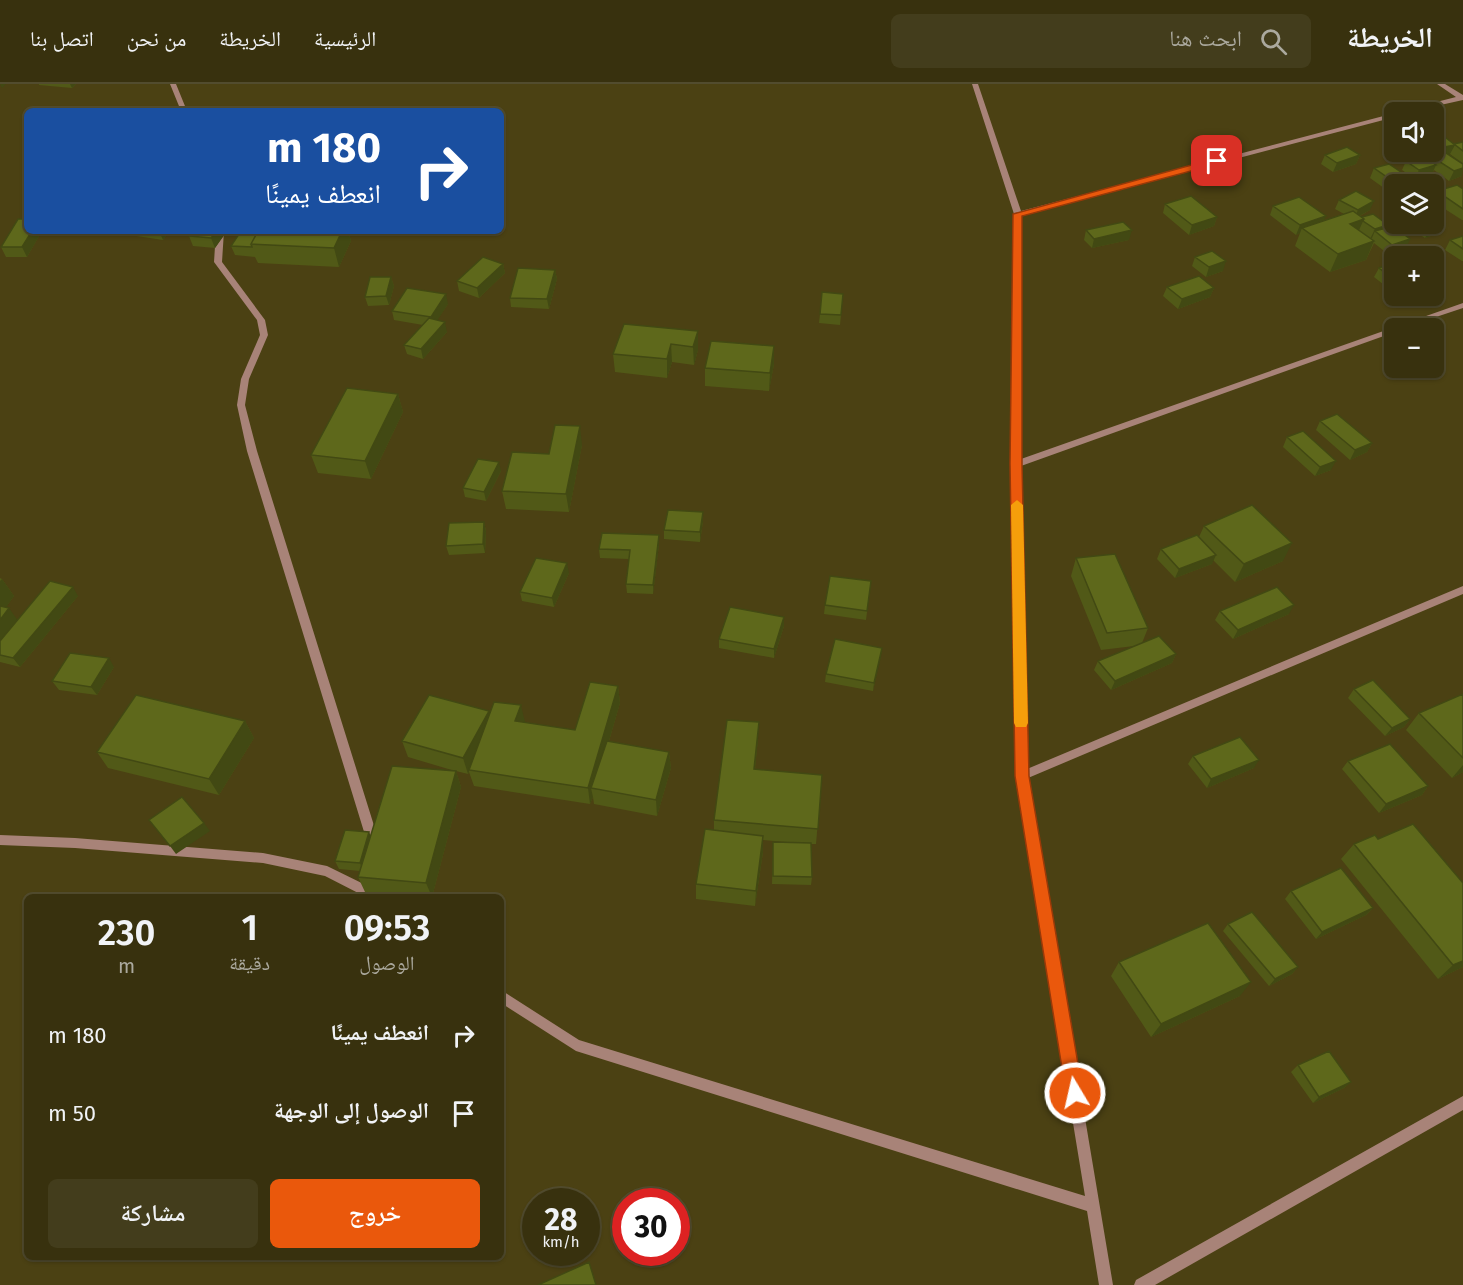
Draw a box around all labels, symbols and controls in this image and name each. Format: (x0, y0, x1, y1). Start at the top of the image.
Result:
search box (891, 14, 1311, 68)
text: الخريطة (1347, 21, 1433, 54)
text: ابحث هنا (1169, 25, 1242, 52)
icon: search (1257, 25, 1290, 58)
text: اتصل بنا (30, 26, 94, 52)
text: من نحن (127, 26, 186, 52)
text: الخريطة (219, 26, 281, 52)
text: الرئيسية (314, 26, 376, 52)
map controls (1384, 102, 1444, 378)
button: sound (1384, 102, 1444, 162)
text: 180 m (267, 123, 381, 173)
icon: right (402, 132, 480, 210)
pin (1191, 135, 1242, 186)
icon: arrive (1200, 144, 1233, 177)
button: layers (1384, 174, 1444, 234)
text: انعطف يمينًا (265, 178, 381, 210)
button: + (1384, 246, 1444, 306)
button: − (1384, 318, 1444, 378)
text: 1 (241, 906, 258, 950)
text: 09:53 (344, 906, 430, 950)
text: 230 (98, 911, 155, 955)
text: دقيقة (229, 951, 270, 975)
text: الوصول (359, 951, 415, 975)
text: m (118, 954, 135, 978)
text: انعطف يمينًا (330, 1019, 429, 1046)
icon: right (447, 1019, 480, 1052)
text: 180 m (48, 1022, 107, 1049)
position arrow (1043, 1061, 1107, 1125)
text: الوصول إلى الوجهة (274, 1097, 429, 1124)
icon: arrive (447, 1097, 480, 1130)
text: 50 m (48, 1100, 96, 1127)
button: مشاركة (48, 1179, 258, 1248)
button: خروج (270, 1179, 480, 1248)
speed limit sign: 30 (612, 1188, 690, 1266)
text: 28 (545, 1202, 577, 1238)
text: km/h (542, 1233, 580, 1251)

